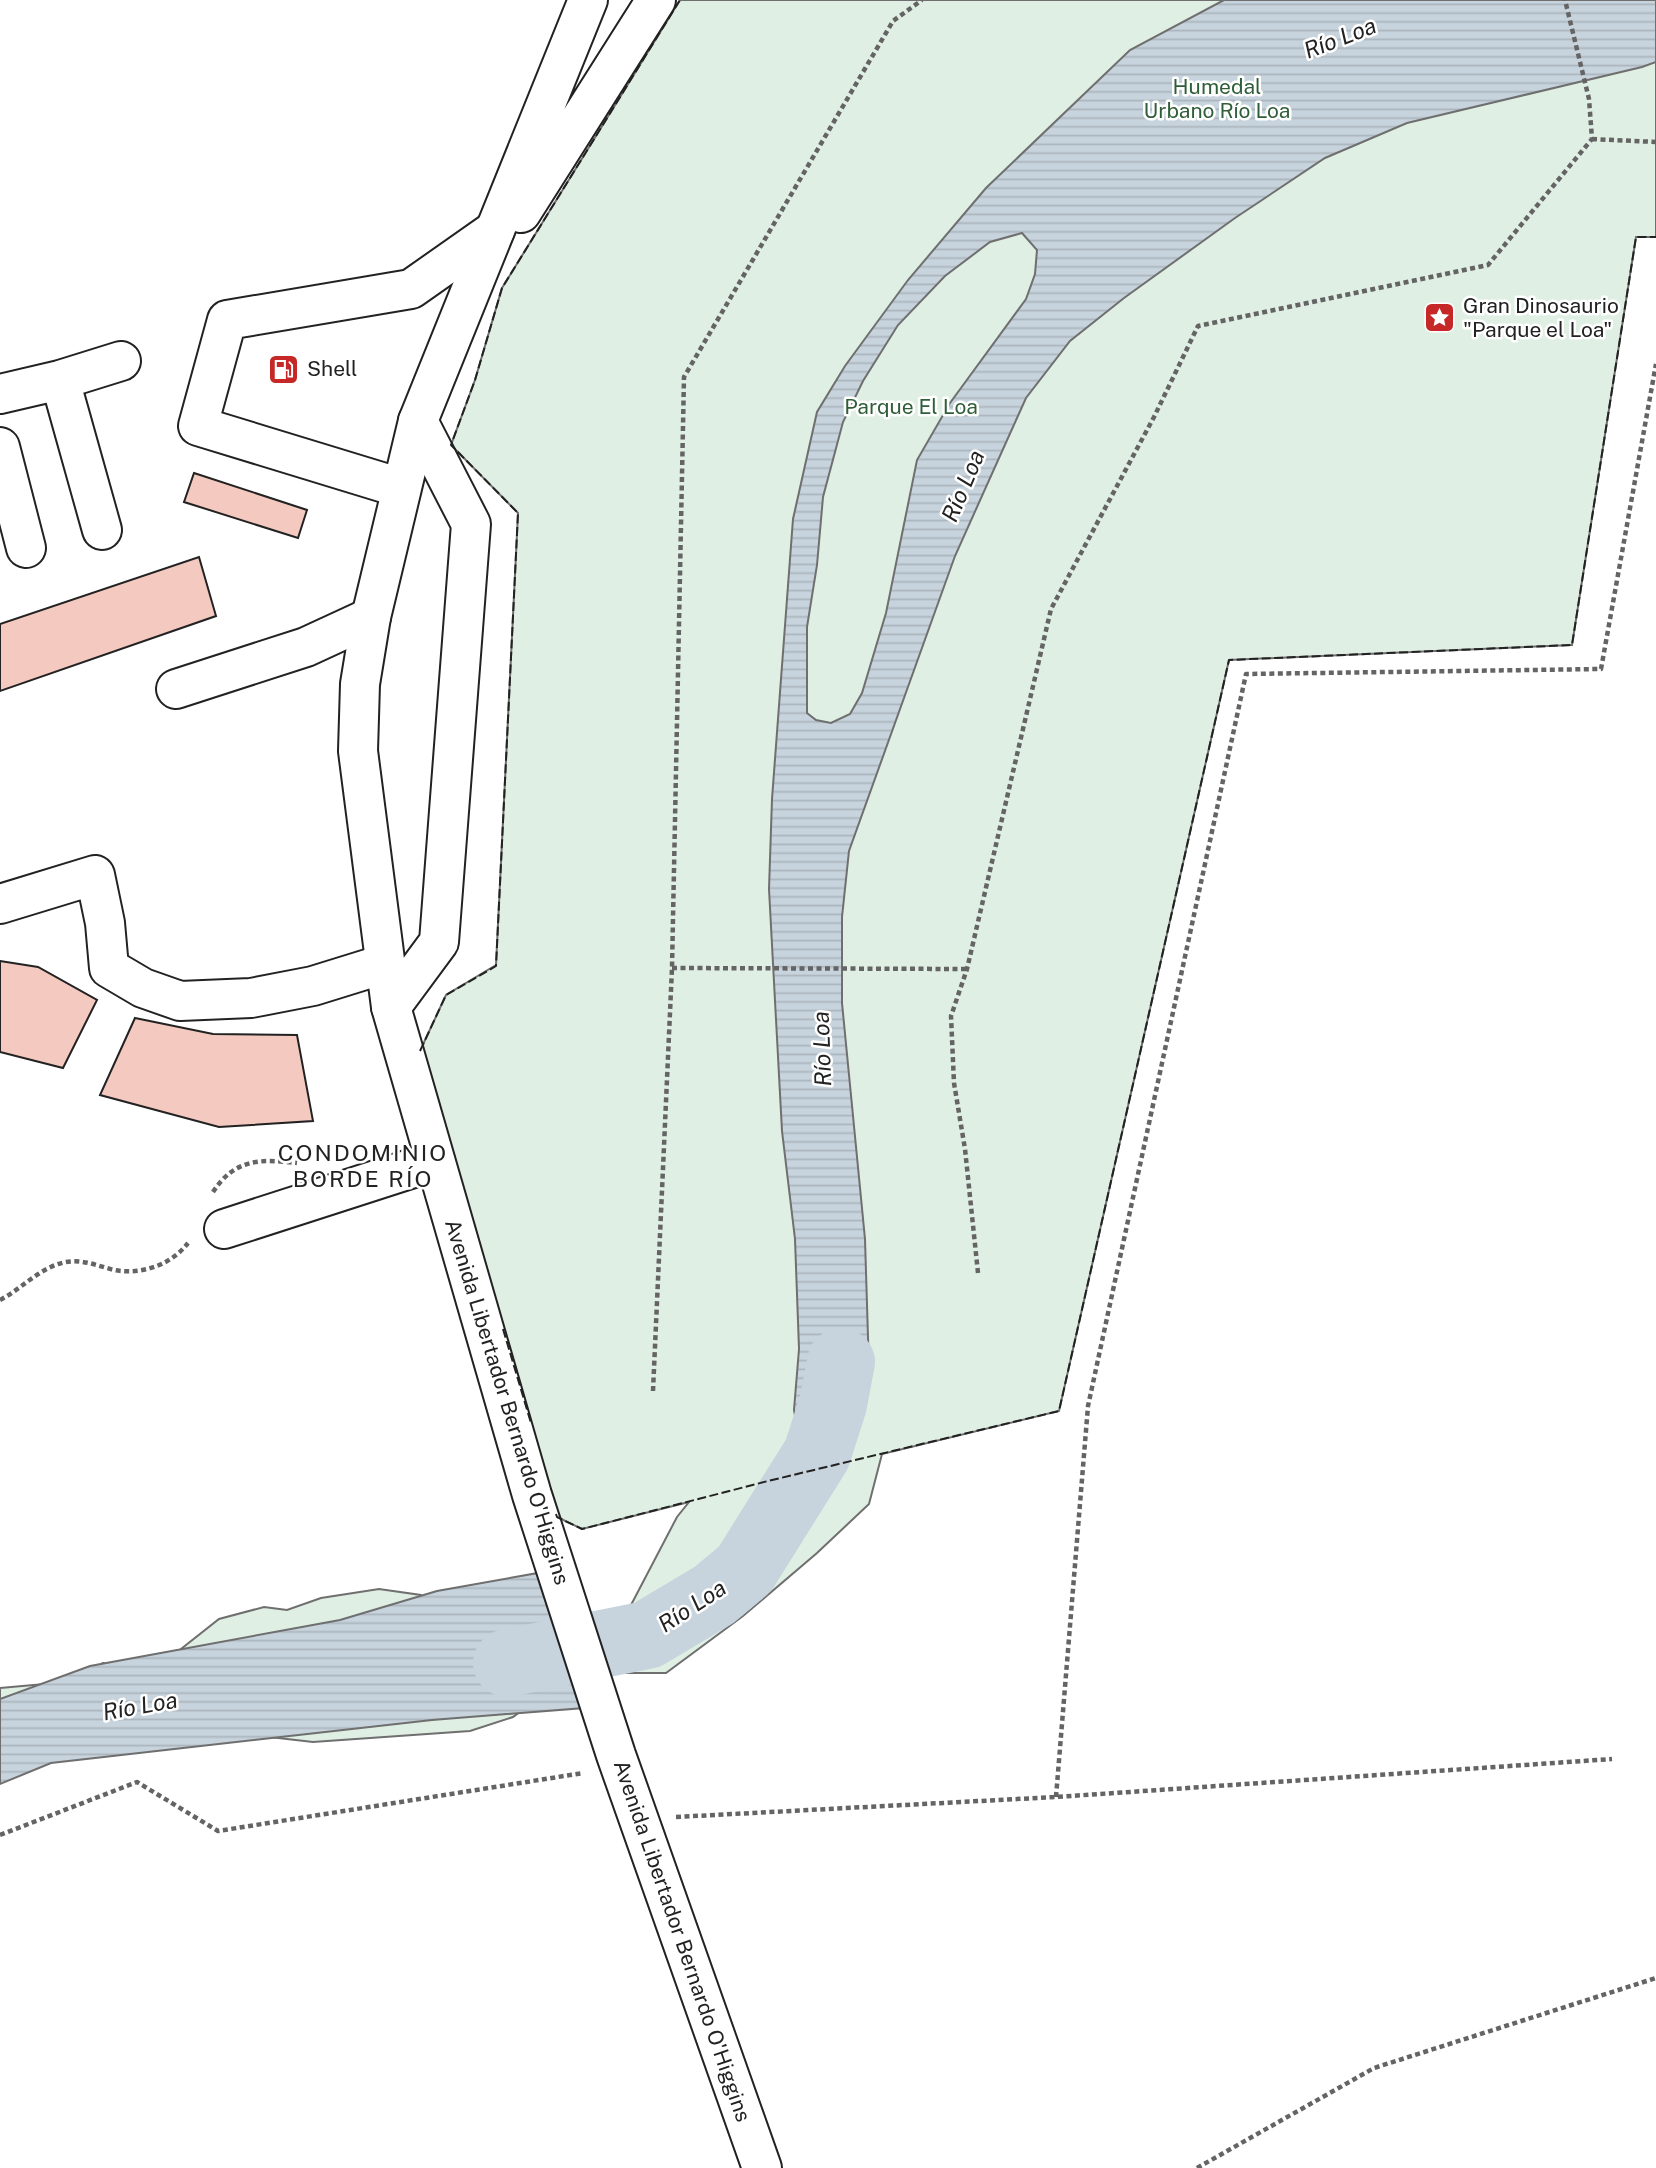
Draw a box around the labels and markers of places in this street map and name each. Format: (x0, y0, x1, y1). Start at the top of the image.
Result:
place label: Gran Dinosaurio "Parque el Loa" (1463, 293, 1619, 342)
place icon: Gran Dinosaurio "Parque el Loa" (1423, 301, 1457, 335)
fuel station icon: Shell (267, 352, 301, 386)
place label: Shell (307, 356, 357, 381)

